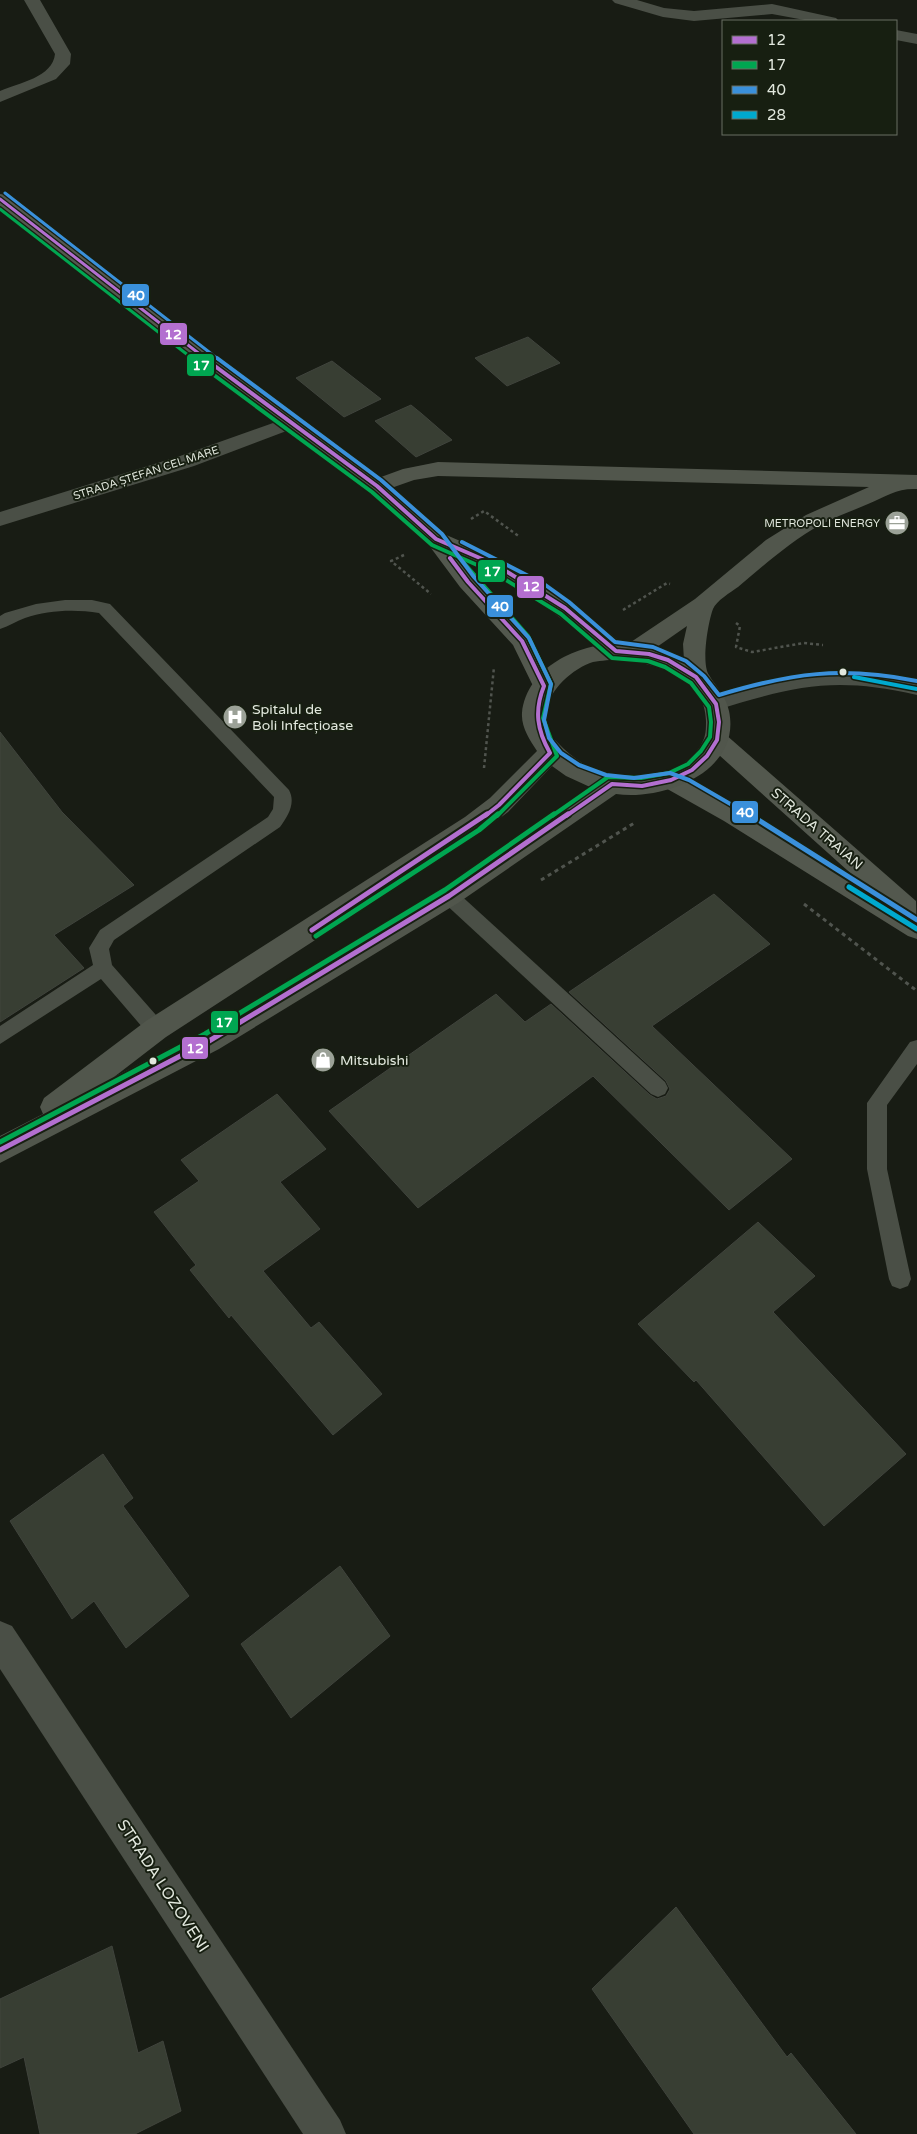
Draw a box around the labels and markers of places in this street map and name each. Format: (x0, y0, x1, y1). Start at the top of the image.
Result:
office icon: METROPOLI ENERGY (884, 510, 910, 536)
place label: METROPOLI ENERGY (764, 517, 880, 530)
unlabelled marker (838, 667, 848, 677)
place label: Spitalul de Boli Infecțioase (252, 701, 353, 734)
hospital icon: Spitalul de Boli Infecțioase (222, 704, 248, 730)
shop icon: Mitsubishi (310, 1047, 336, 1073)
place label: Mitsubishi (340, 1052, 409, 1069)
unlabelled marker (148, 1056, 158, 1066)

